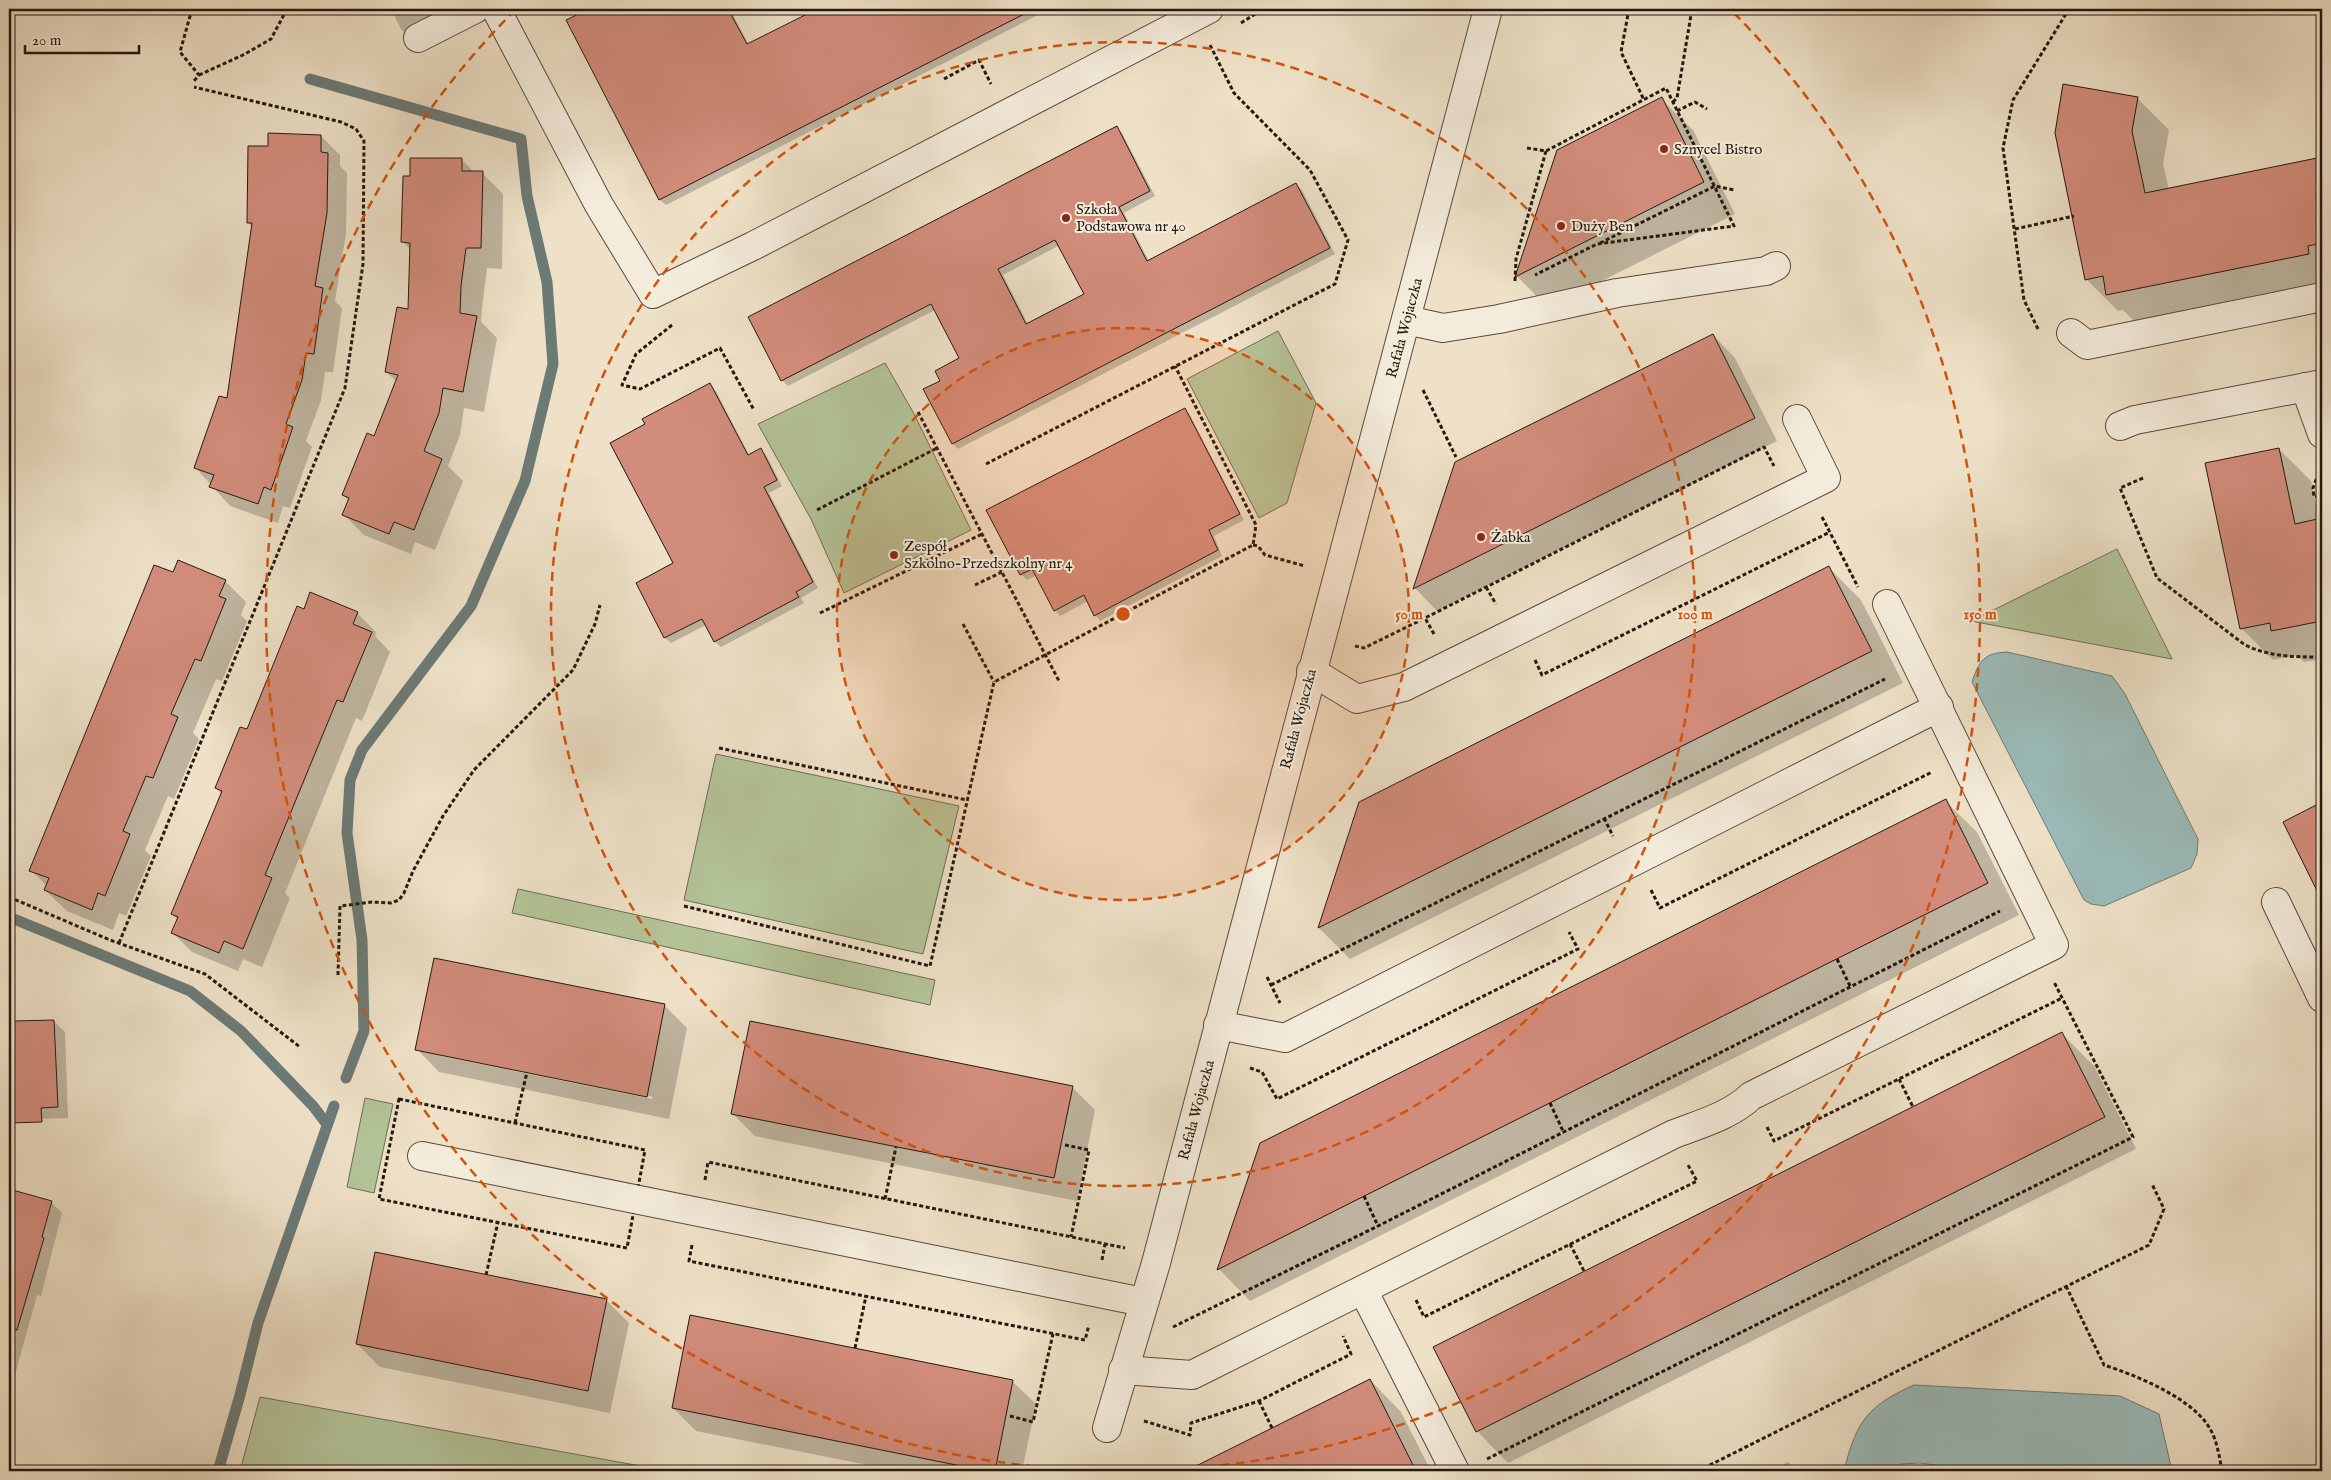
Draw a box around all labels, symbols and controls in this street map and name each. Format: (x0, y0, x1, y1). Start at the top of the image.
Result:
scale bar (25, 22, 139, 54)
text: 20 m (32, 31, 62, 50)
place label: Sznycel Bistro (1674, 140, 1762, 159)
marker: Sznycel Bistro (1658, 143, 1670, 155)
place label: Szkoła Podstawowa nr 40 (1076, 200, 1186, 236)
marker: Szkoła Podstawowa nr 40 (1060, 212, 1072, 224)
place label: Duży Ben (1571, 217, 1633, 236)
marker: Duży Ben (1555, 220, 1567, 232)
street label: Rafała Wojaczka (1382, 275, 1427, 380)
place label: Żabka (1491, 528, 1531, 547)
marker: Żabka (1475, 531, 1487, 543)
place label: Zespół Szkolno-Przedszkolny nr 4 (904, 537, 1073, 573)
marker: Zespół Szkolno-Przedszkolny nr 4 (888, 549, 900, 561)
centre of rings (1114, 605, 1132, 623)
text: 50 m (1395, 605, 1423, 624)
text: 100 m (1677, 605, 1713, 624)
text: 150 m (1963, 605, 1997, 624)
street label: Rafała Wojaczka (1276, 666, 1321, 771)
street label: Rafała Wojaczka (1174, 1057, 1219, 1162)

